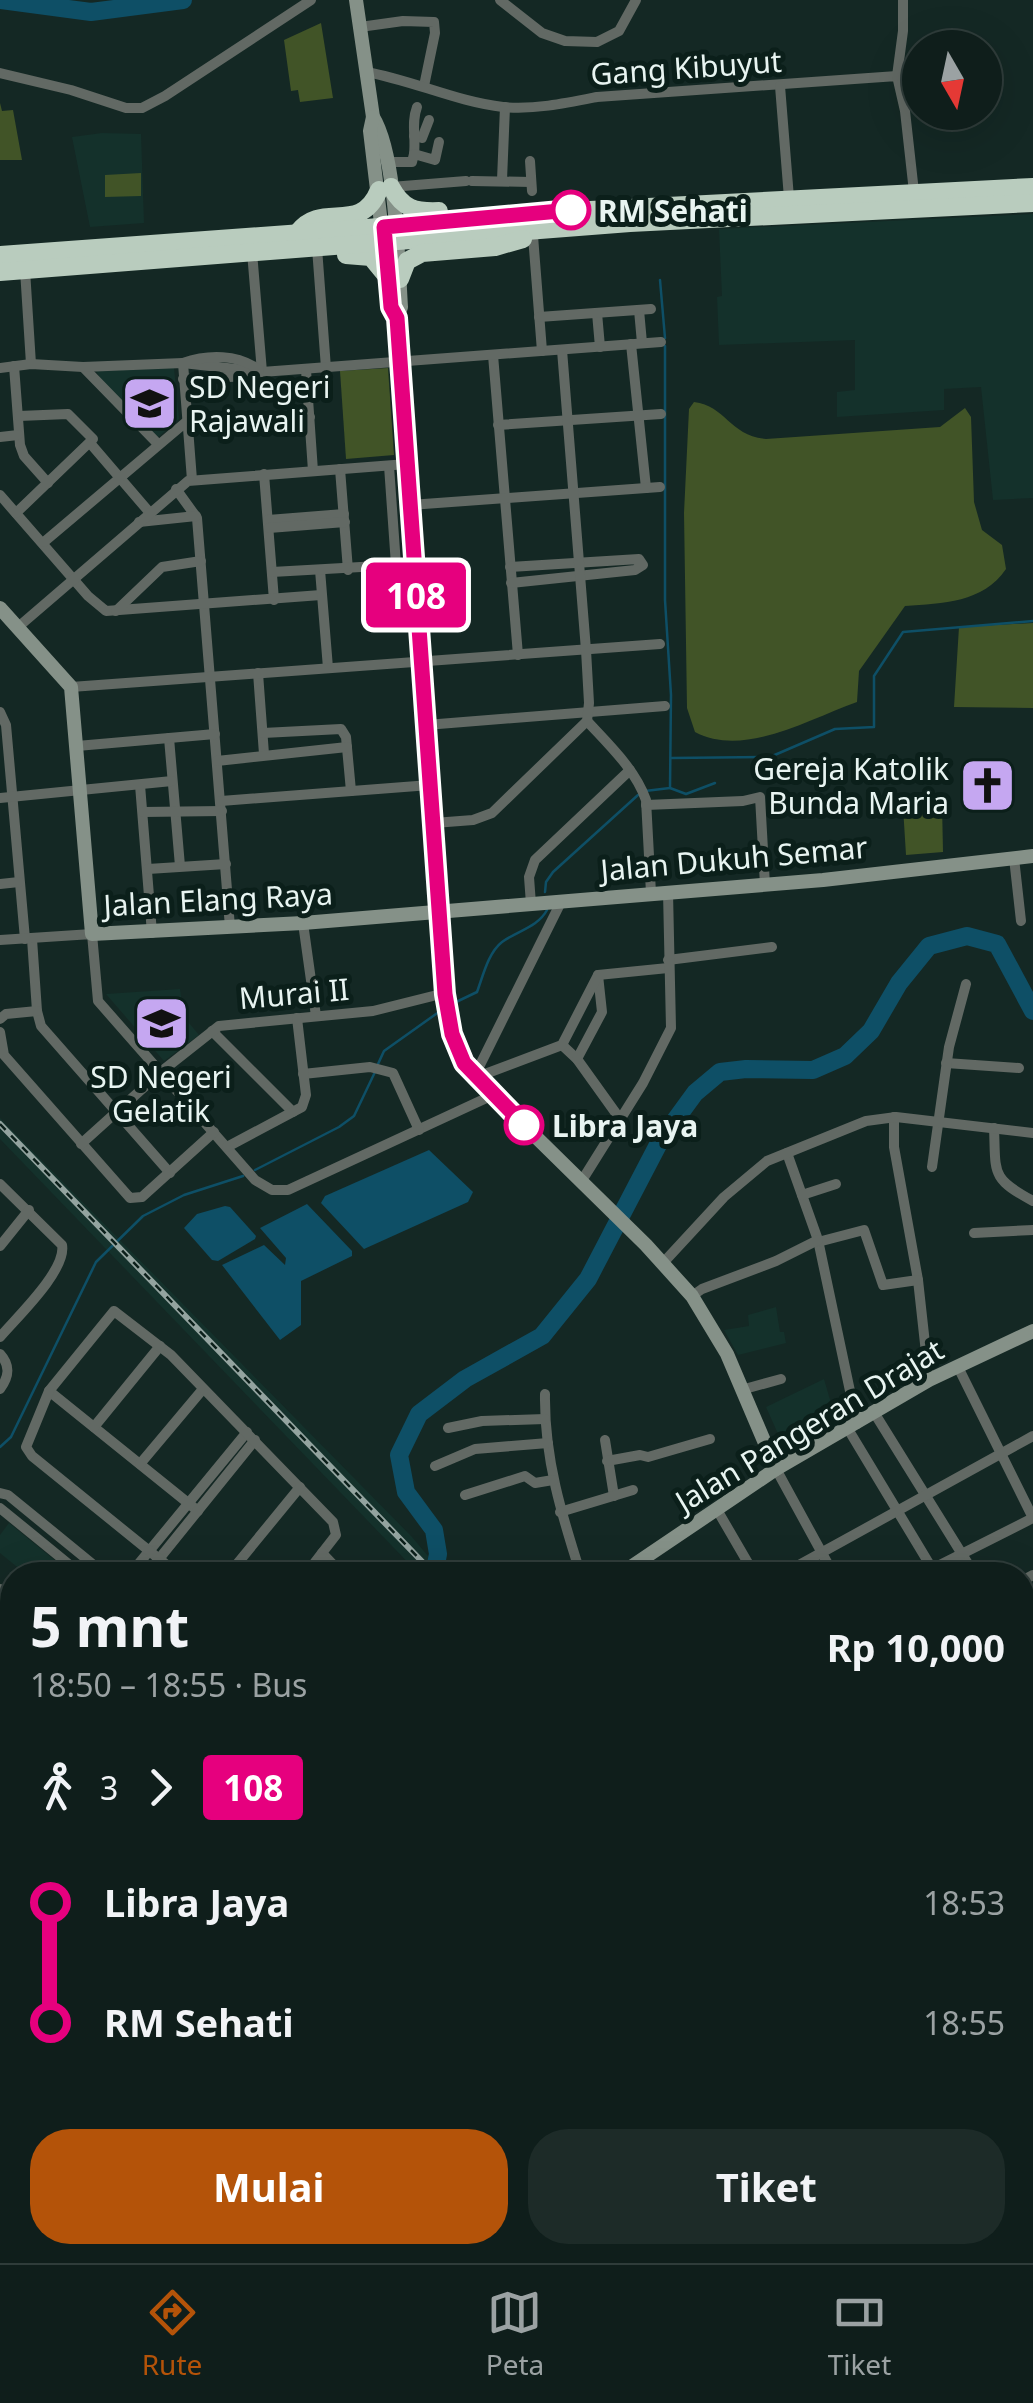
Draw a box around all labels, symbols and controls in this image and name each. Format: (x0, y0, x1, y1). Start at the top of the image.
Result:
north arrow (902, 30, 1002, 130)
map controls (902, 30, 1002, 130)
street label: Gang Kibuyut (589, 40, 783, 94)
place label: RM Sehati (598, 190, 748, 231)
marker: RM Sehati (552, 191, 590, 229)
place label: SD Negeri Rajawali (189, 366, 330, 441)
school or university icon: SD Negeri Rajawali (120, 373, 180, 433)
line badge: 108 (358, 562, 474, 628)
text: 108 (386, 572, 446, 619)
place label: Gereja Katolik Bunda Maria (753, 748, 949, 823)
church icon: Gereja Katolik Bunda Maria (958, 755, 1018, 815)
street label: Jalan Dukuh Semar (596, 826, 869, 890)
street label: Jalan Elang Raya (99, 873, 334, 926)
street label: Murai II (237, 968, 351, 1018)
school or university icon: SD Negeri Gelatik (131, 994, 191, 1054)
place label: SD Negeri Gelatik (90, 1056, 232, 1131)
place label: Libra Jaya (552, 1105, 698, 1146)
marker: Libra Jaya (505, 1106, 543, 1144)
street label: Jalan Pangeran Drajat (665, 1329, 951, 1523)
text: 5 mnt (30, 1588, 189, 1663)
text: Rp 10,000 (827, 1621, 1005, 1673)
text: 18:50 – 18:55 · Bus (30, 1663, 307, 1706)
icon: walk (30, 1760, 85, 1815)
icon: forward (133, 1760, 188, 1815)
text: 108 (223, 1764, 283, 1811)
text: 3 (100, 1766, 118, 1809)
text: Libra Jaya (104, 1876, 289, 1928)
text: 18:53 (923, 1881, 1005, 1924)
text: RM Sehati (104, 1996, 294, 2048)
text: 18:55 (923, 2001, 1005, 2044)
button: Mulai (30, 2129, 508, 2244)
button: Tiket (528, 2129, 1005, 2244)
tab: Rute (142, 2285, 202, 2383)
tab: Peta (486, 2285, 544, 2383)
tab: Tiket (828, 2285, 891, 2383)

